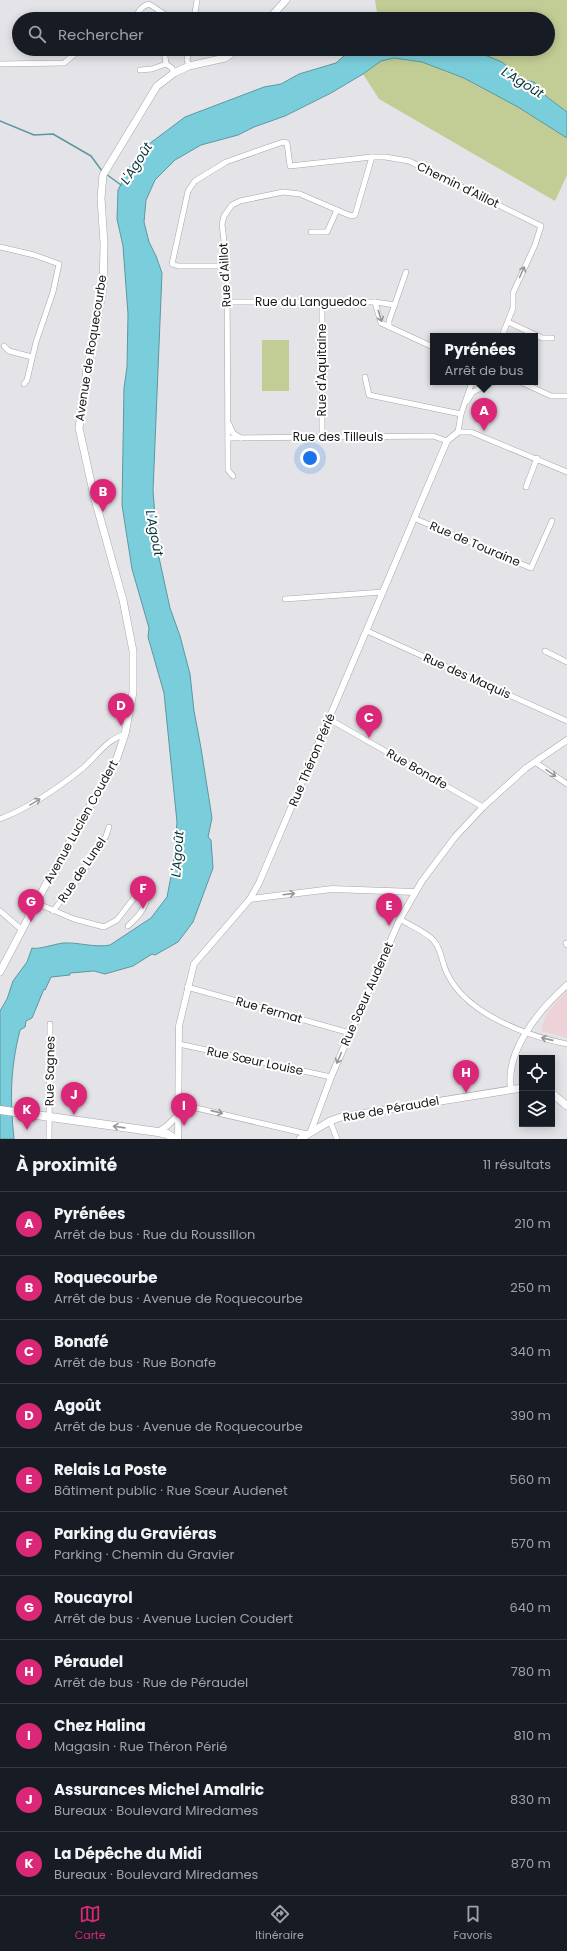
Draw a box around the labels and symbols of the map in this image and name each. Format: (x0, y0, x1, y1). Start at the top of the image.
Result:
water label: L'Agoût (498, 62, 548, 103)
water label: L'Agoût (116, 138, 157, 188)
street label: Chemin d'Aillot (414, 157, 502, 212)
street label: Rue d'Aillot (214, 242, 235, 308)
one-way arrow (519, 266, 527, 278)
street label: Avenue de Roquecourbe (71, 274, 110, 422)
street label: Rue du Languedoc (255, 293, 367, 310)
one-way arrow (377, 310, 384, 323)
street label: Rue d'Aquitaine (313, 323, 330, 417)
pin: A (471, 398, 497, 431)
street label: Rue des Tilleuls (293, 428, 383, 445)
your location (300, 448, 320, 468)
pin: B (90, 479, 116, 512)
water label: L'Agoût (141, 508, 168, 558)
street label: Rue de Touraine (427, 517, 523, 570)
street label: Rue des Maquis (421, 649, 514, 702)
pin: D (108, 693, 134, 726)
pin: C (356, 705, 382, 738)
street label: Rue Théron Périé (284, 711, 339, 809)
street label: Rue Bonafe (384, 744, 451, 793)
street label: Avenue Lucien Coudert (40, 757, 122, 887)
one-way arrow (545, 769, 556, 777)
one-way arrow (29, 798, 41, 806)
water label: L'Agoût (166, 830, 189, 878)
street label: Rue de Lunel (53, 834, 110, 906)
pin: F (130, 876, 156, 909)
pin: G (18, 889, 44, 922)
one-way arrow (282, 891, 295, 898)
pin: E (376, 893, 402, 926)
street label: Rue Sœur Audenet (336, 939, 397, 1048)
street label: Rue Fermat (234, 992, 304, 1027)
one-way arrow (540, 1035, 553, 1043)
street label: Rue Sagnes (40, 1036, 59, 1106)
street label: Rue Sœur Louise (205, 1042, 305, 1079)
one-way arrow (335, 1051, 343, 1063)
pin: H (453, 1060, 479, 1093)
pin: J (61, 1082, 87, 1115)
street label: Rue de Péraudel (341, 1092, 440, 1125)
pin: I (171, 1093, 197, 1126)
pin: K (14, 1097, 40, 1130)
one-way arrow (210, 1109, 223, 1117)
one-way arrow (113, 1123, 126, 1131)

